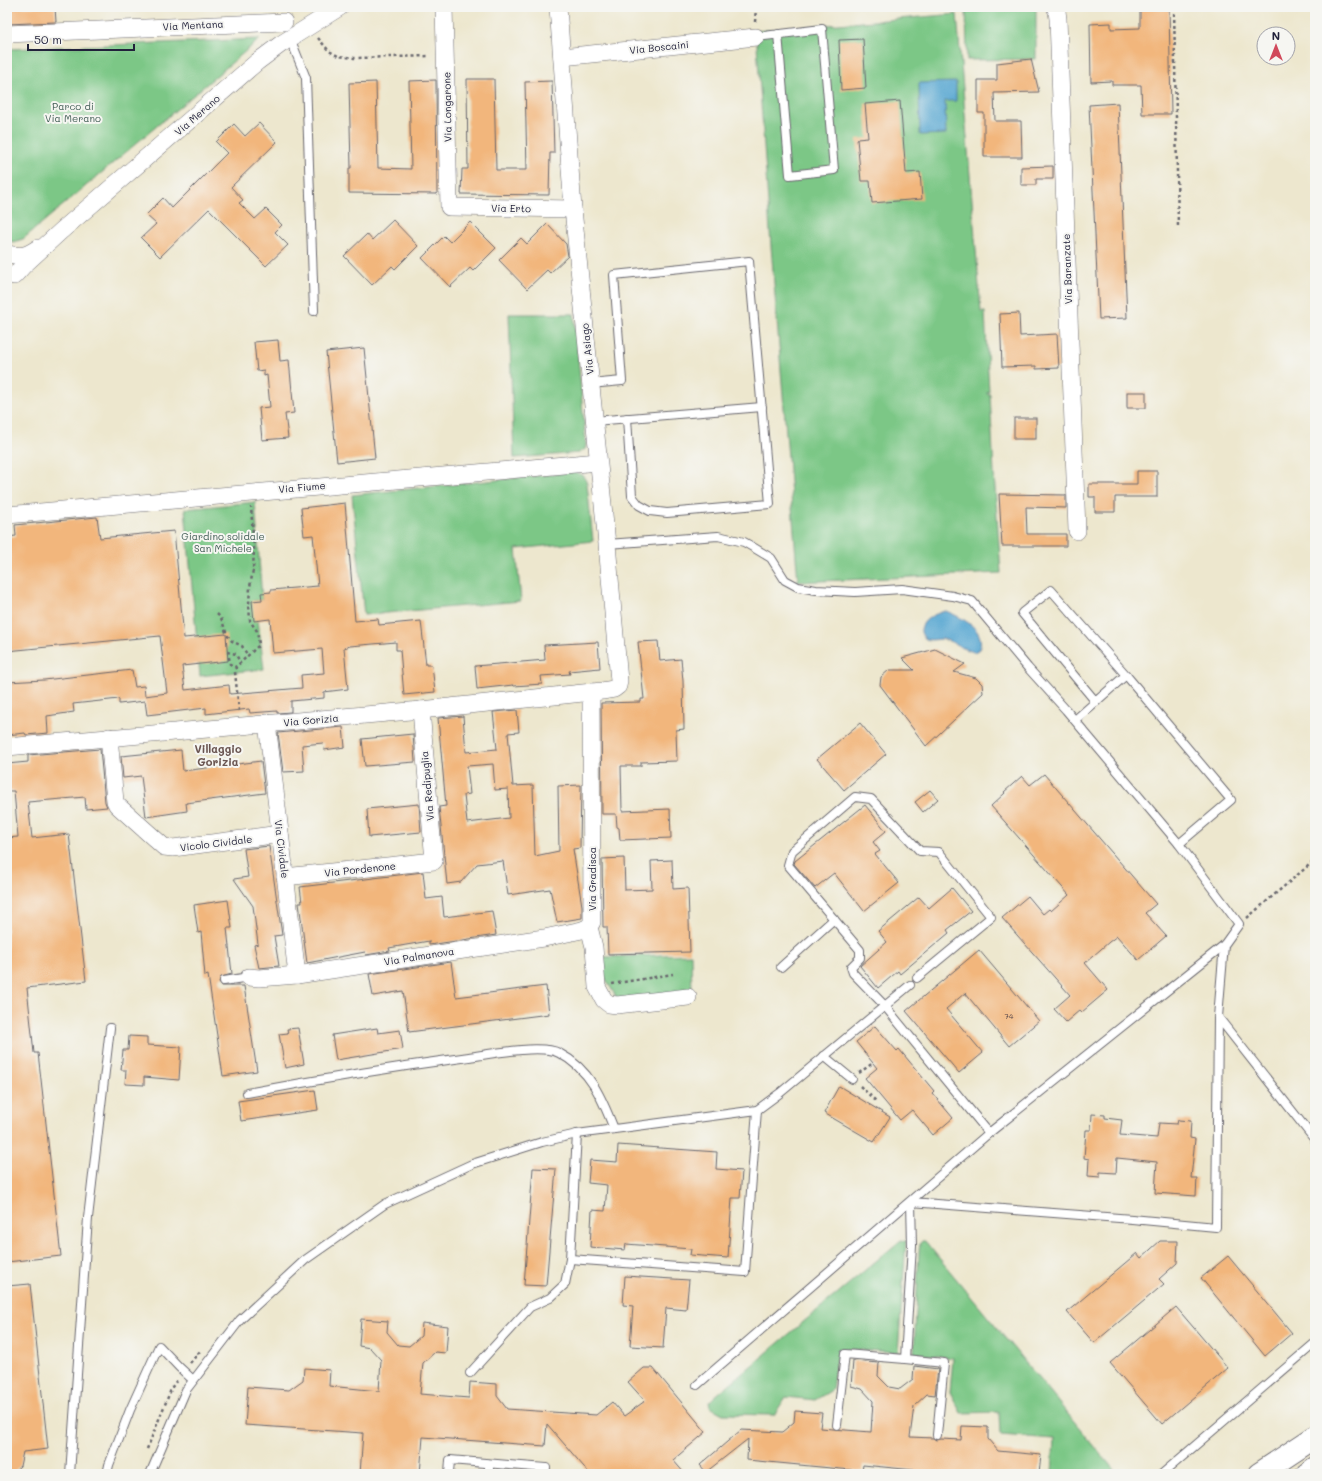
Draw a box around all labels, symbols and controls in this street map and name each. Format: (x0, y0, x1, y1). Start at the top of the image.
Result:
street label: Via Mentana (162, 16, 224, 34)
scale bar (28, 26, 134, 52)
north arrow (1256, 26, 1296, 66)
text: N (1272, 28, 1280, 43)
text: 50 m (34, 31, 62, 47)
street label: Via Boscaini (629, 37, 689, 57)
street label: Via Longarone (439, 72, 455, 142)
street label: Via Merano (171, 91, 223, 139)
park label: Parco di Via Merano (45, 99, 101, 125)
street label: Via Erto (491, 201, 531, 215)
street label: Via Baranzate (1059, 234, 1075, 304)
street label: Via Asiago (577, 322, 597, 375)
street label: Via Fiume (278, 478, 326, 496)
park label: Giardino solidale San Michele (181, 529, 265, 555)
street label: Via Gorizia (283, 711, 339, 729)
district label: Villaggio Gorizia (194, 741, 242, 769)
street label: Via Redipuglia (417, 750, 437, 822)
street label: Via Cividale (271, 819, 293, 879)
street label: Vicolo Cividale (179, 832, 253, 854)
street label: Via Gradisca (585, 847, 599, 911)
street label: Via Pordenone (324, 858, 396, 880)
street label: Via Palmanova (383, 944, 455, 968)
house number: 74 (1004, 1011, 1014, 1021)

